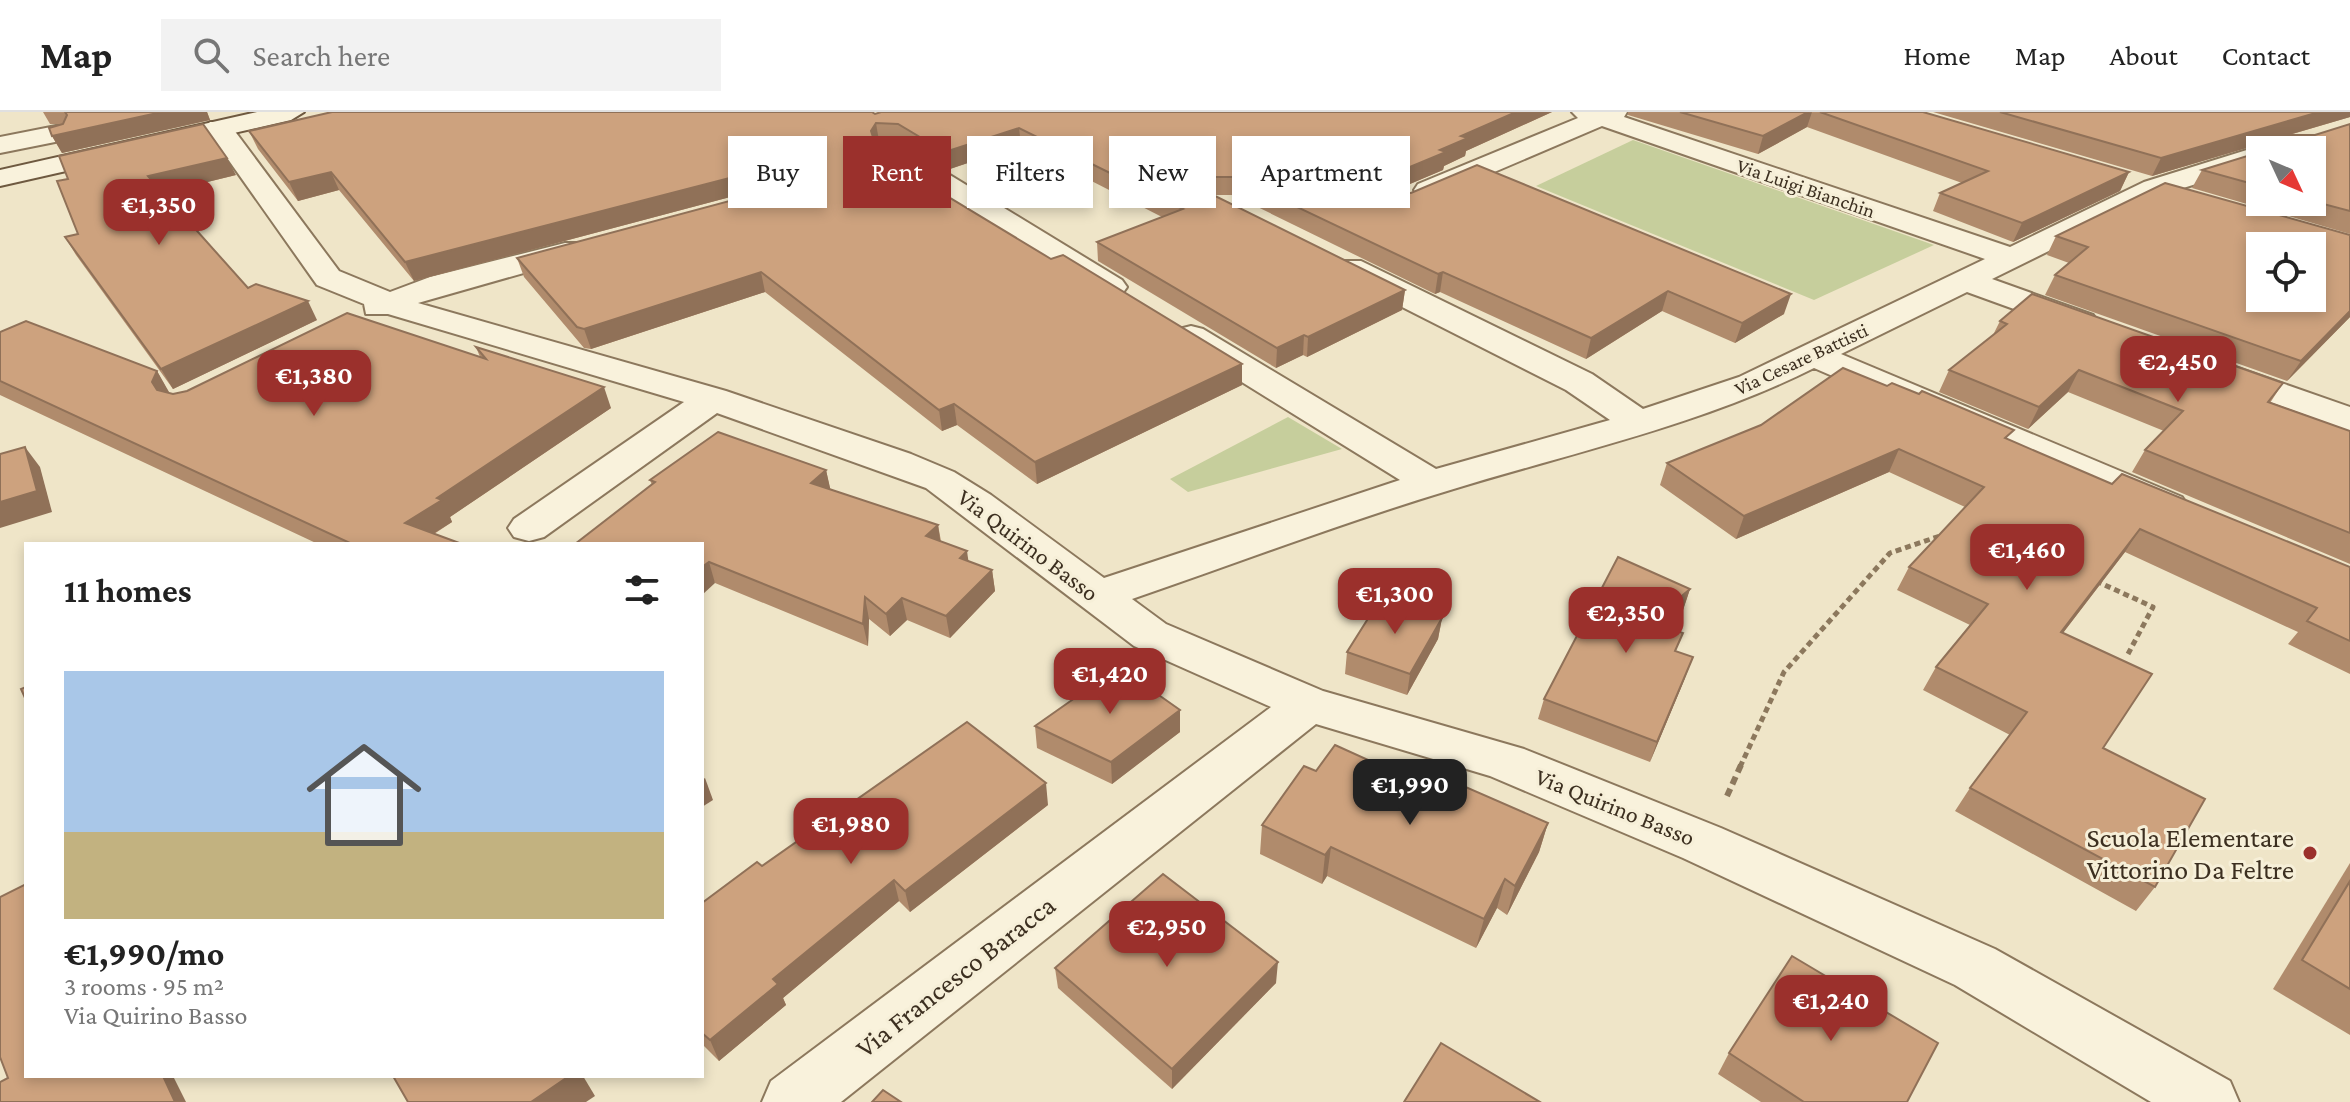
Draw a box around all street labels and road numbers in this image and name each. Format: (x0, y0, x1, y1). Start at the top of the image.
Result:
street label: Via Luigi Bianchin (1734, 154, 1878, 223)
street label: Via Cesare Battisti (1731, 318, 1871, 400)
street label: Via Quirino Basso (953, 483, 1104, 606)
street label: Via Quirino Basso (1532, 762, 1699, 851)
street label: Via Francesco Baracca (850, 889, 1061, 1064)

